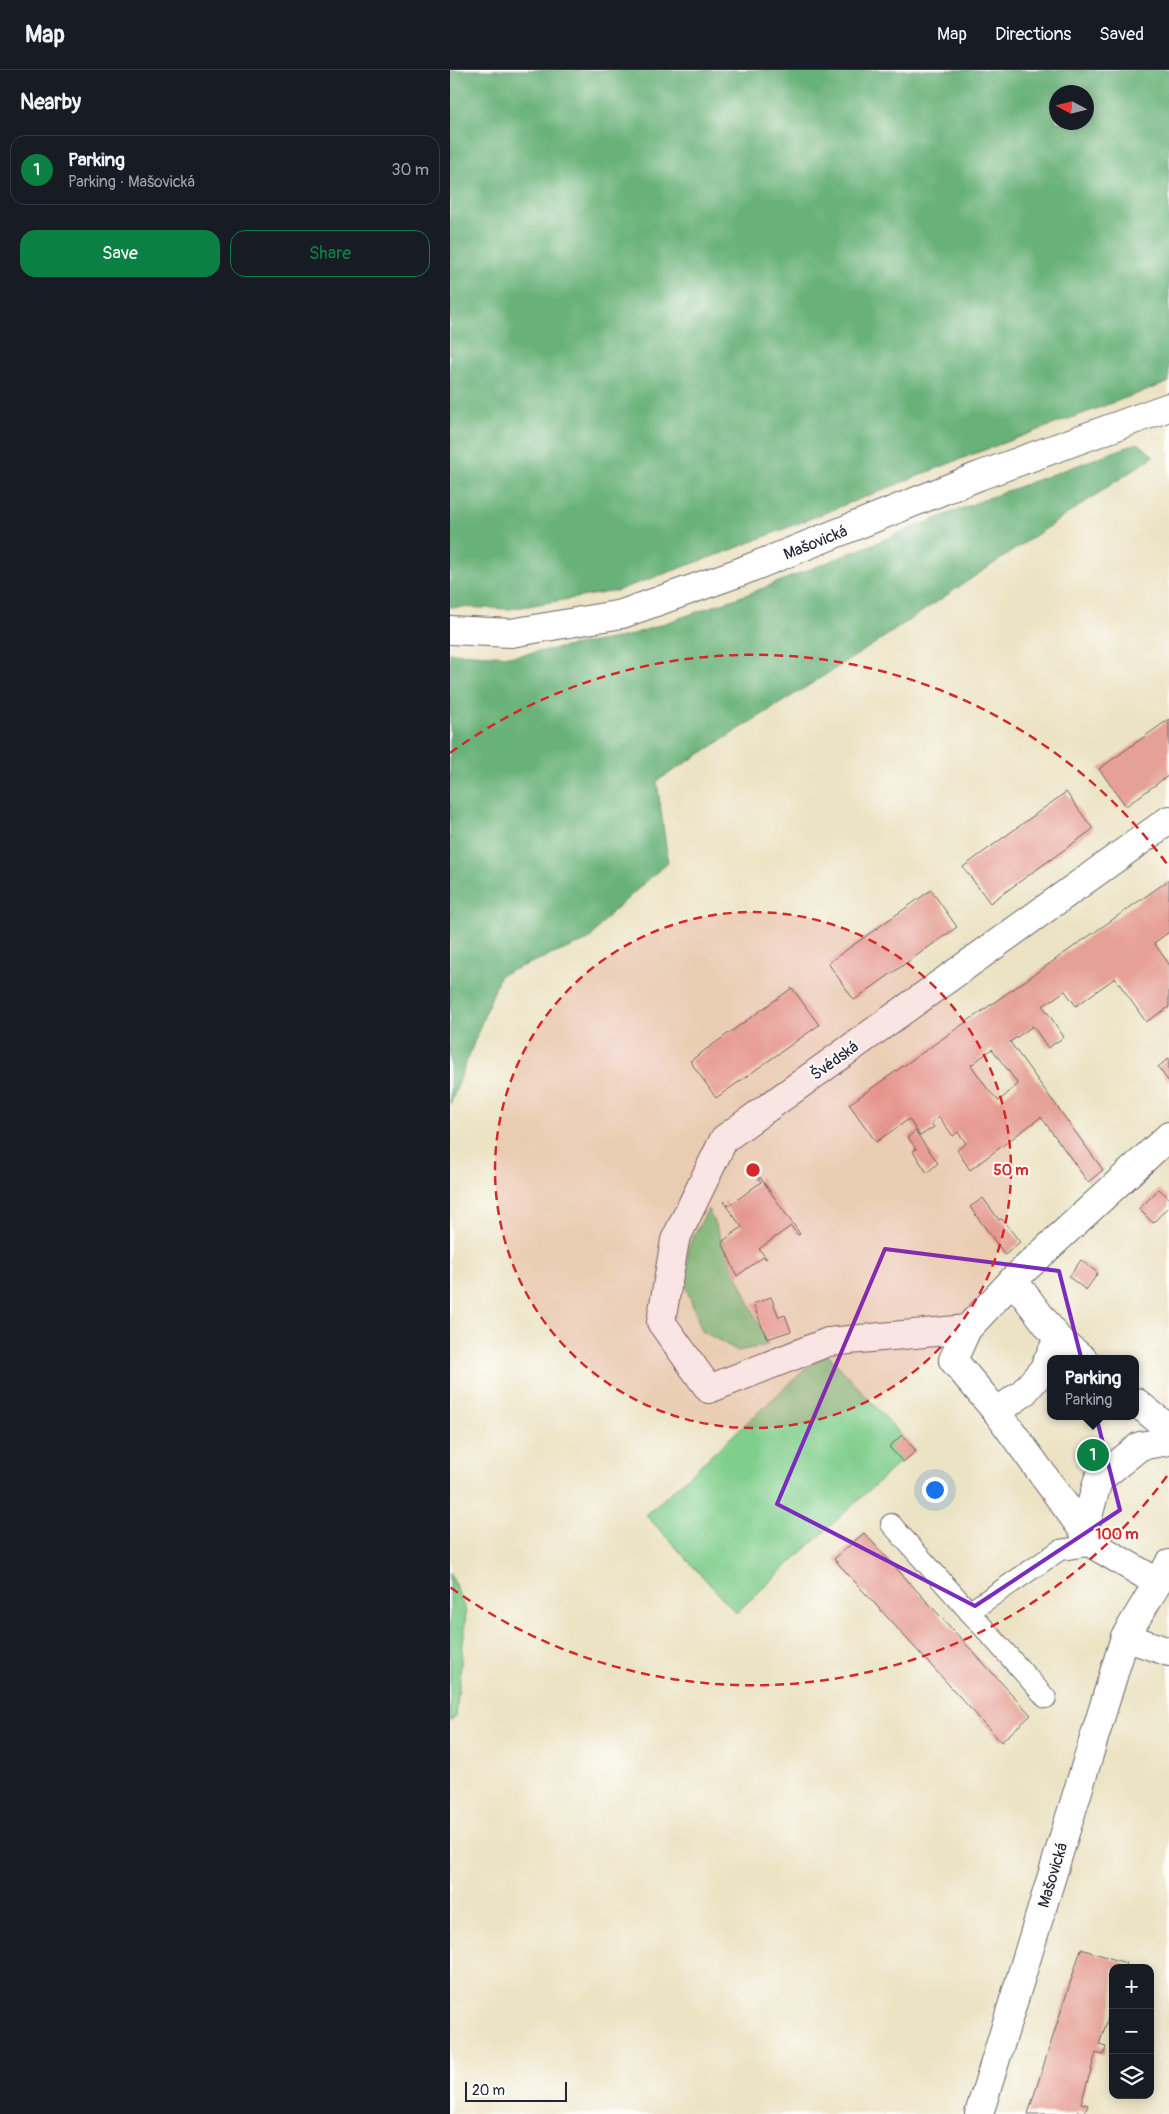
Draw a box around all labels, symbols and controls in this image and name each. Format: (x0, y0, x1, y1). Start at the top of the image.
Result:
text: Map (25, 20, 65, 49)
text: Map (937, 23, 967, 46)
text: Directions (995, 23, 1071, 46)
text: Saved (1099, 23, 1144, 46)
north arrow (1049, 85, 1094, 130)
text: Nearby (20, 89, 81, 116)
text: Parking (68, 148, 125, 172)
text: 1 (34, 160, 40, 180)
text: 30 m (391, 160, 429, 180)
text: Parking · Mašovická (68, 172, 195, 192)
button: Save (20, 230, 220, 277)
button: Share (230, 230, 430, 277)
street label: Mašovická (781, 521, 850, 565)
street label: Švédská (806, 1036, 862, 1085)
centre of rings (744, 1161, 762, 1179)
text: 50 m (994, 1161, 1028, 1180)
popup (1047, 1355, 1139, 1420)
text: Parking (1065, 1366, 1121, 1390)
text: Parking (1065, 1390, 1112, 1410)
pin: 1 (1077, 1436, 1109, 1474)
your location (922, 1477, 948, 1503)
text: 100 m (1096, 1525, 1138, 1544)
street label: Mašovická (1034, 1840, 1072, 1910)
map controls (1109, 1964, 1154, 2099)
button: + (1109, 1964, 1154, 2009)
button: − (1109, 2009, 1154, 2054)
button: layers (1109, 2054, 1154, 2099)
scale bar (465, 2079, 568, 2102)
text: 20 m (472, 2082, 505, 2099)

